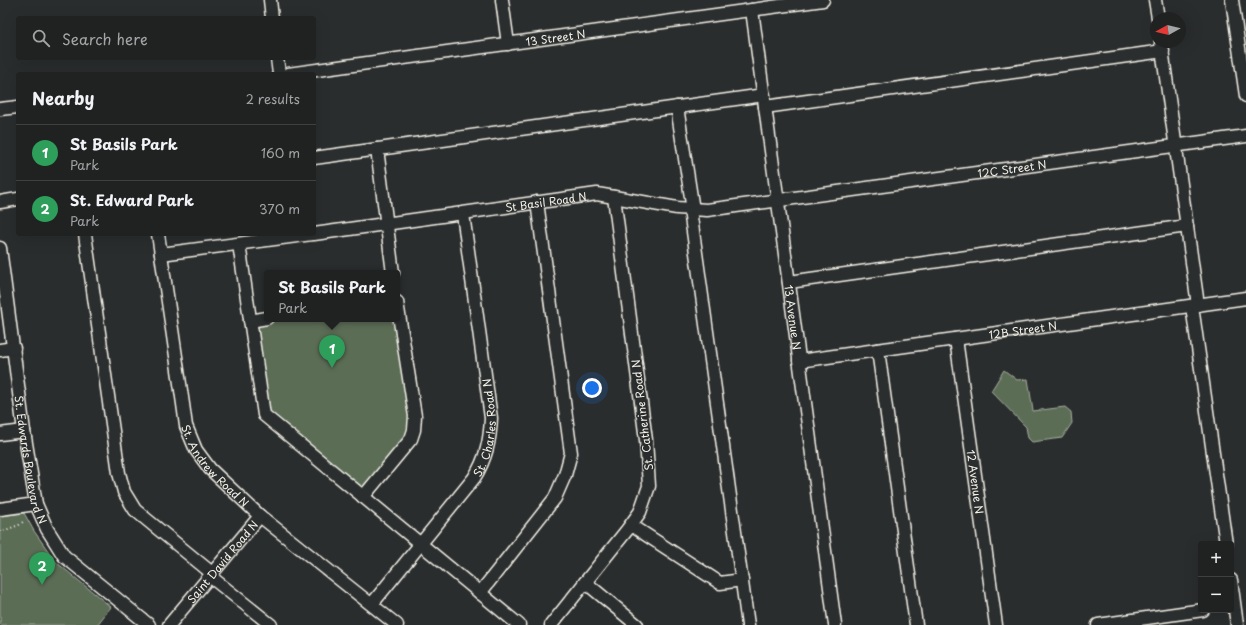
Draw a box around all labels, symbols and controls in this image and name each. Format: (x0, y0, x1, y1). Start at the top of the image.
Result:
north arrow (1150, 12, 1186, 48)
search box (16, 16, 316, 60)
street label: 13 Street N (524, 24, 586, 50)
icon: search (30, 27, 52, 49)
text: Search here (62, 27, 148, 50)
text: Nearby (32, 85, 94, 111)
text: 2 results (246, 89, 300, 108)
text: St Basils Park (70, 132, 178, 155)
text: 1 (42, 143, 48, 162)
text: 160 m (261, 143, 300, 162)
text: Park (70, 155, 99, 174)
street label: 12C Street N (977, 155, 1048, 181)
street label: St Basil Road N (504, 187, 588, 215)
text: St. Edward Park (70, 188, 194, 211)
text: 2 (40, 199, 50, 218)
text: 370 m (259, 199, 300, 218)
text: Park (70, 211, 99, 230)
popup (264, 270, 400, 322)
text: St Basils Park (278, 275, 386, 298)
street label: 13 Avenue N (781, 284, 806, 351)
text: Park (278, 298, 307, 317)
street label: 12B Street N (988, 316, 1058, 343)
pin: 1 (319, 335, 345, 368)
street label: St. Catherine Road N (627, 359, 657, 471)
street label: St. Charles Road N (468, 378, 500, 479)
your location (582, 378, 602, 398)
street label: St. Edwards Boulevard N (11, 394, 52, 526)
street label: St. Andrew Road N (178, 422, 253, 510)
street label: 12 Avenue N (963, 448, 989, 515)
street label: Saint David Road N (183, 516, 262, 606)
map controls (1198, 541, 1234, 613)
button: + (1198, 541, 1234, 577)
pin: 2 (29, 552, 55, 585)
button: − (1198, 577, 1234, 613)

